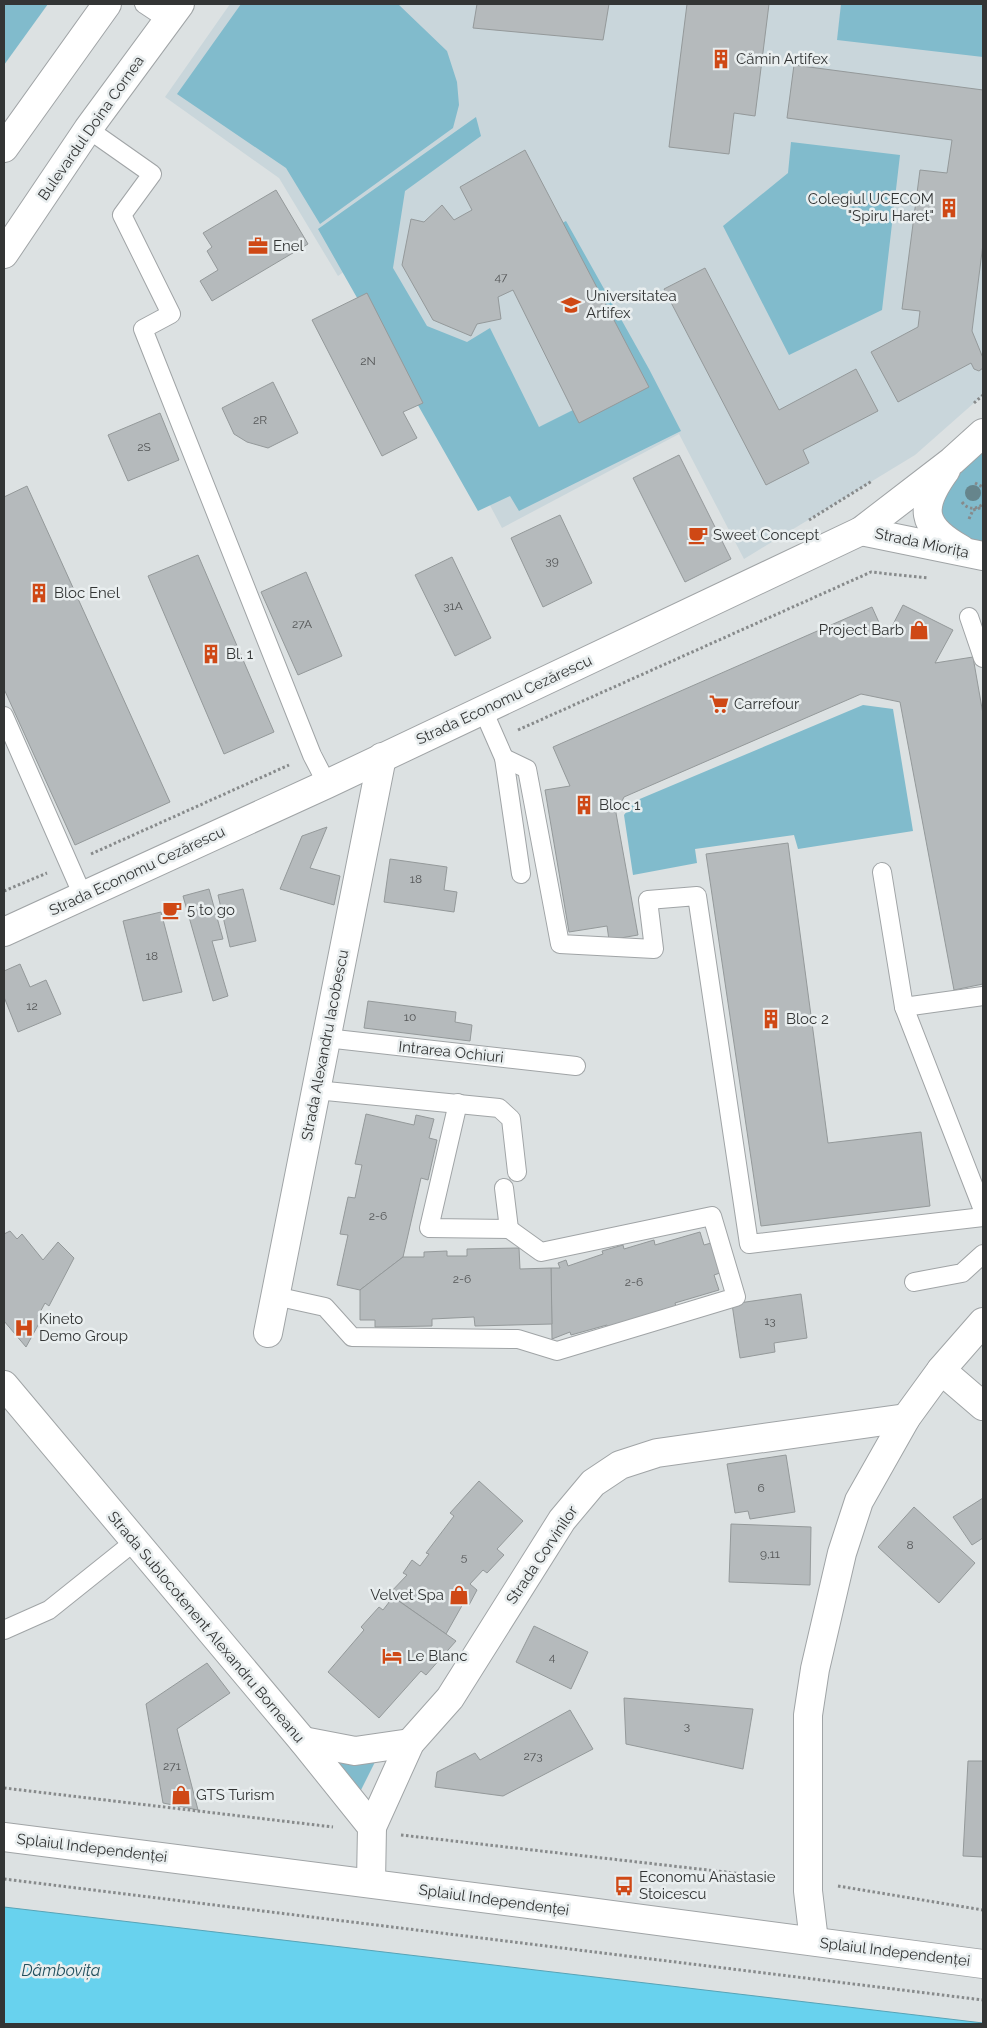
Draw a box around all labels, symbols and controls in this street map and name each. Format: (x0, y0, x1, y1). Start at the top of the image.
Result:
building icon: Cămin Artifex (710, 48, 732, 70)
place label: Cămin Artifex (736, 50, 829, 68)
street label: Bulevardul Doina Cornea (34, 52, 148, 204)
place label: Colegiul UCECOM "Spiru Haret" (808, 190, 934, 225)
building icon: Colegiul UCECOM "Spiru Haret" (938, 197, 960, 219)
office icon: Enel (247, 235, 269, 257)
place label: Enel (273, 237, 305, 255)
house number: 47 (495, 270, 508, 284)
place label: Universitatea Artifex (586, 287, 677, 322)
school or university icon: Universitatea Artifex (560, 294, 582, 316)
house number: 2N (360, 354, 376, 368)
house number: 2R (253, 413, 267, 427)
house number: 2S (137, 440, 151, 454)
cafe icon: Sweet Concept (687, 524, 709, 546)
street label: Strada Miorița (873, 524, 971, 562)
place label: Sweet Concept (713, 526, 819, 544)
house number: 39 (545, 554, 559, 568)
building icon: Bloc Enel (28, 582, 50, 604)
place label: Bloc Enel (54, 584, 121, 602)
house number: 31A (443, 599, 463, 613)
house number: 27A (292, 617, 312, 631)
shop icon: Project Barb (908, 619, 930, 641)
place label: Project Barb (819, 621, 904, 639)
building icon: Bl. 1 (200, 643, 222, 665)
place label: Bl. 1 (226, 645, 254, 663)
street label: Strada Economu Cezărescu (413, 651, 595, 749)
supermarket icon: Carrefour (708, 693, 730, 715)
place label: Carrefour (734, 695, 800, 713)
building icon: Bloc 1 (573, 794, 595, 816)
place label: Bloc 1 (599, 796, 641, 814)
street label: Strada Economu Cezărescu (46, 822, 228, 920)
house number: 18 (410, 872, 422, 886)
cafe icon: 5 to go (161, 899, 183, 921)
place label: 5 to go (187, 901, 235, 919)
street label: Strada Alexandru Iacobescu (298, 948, 352, 1142)
house number: 18 (146, 949, 158, 963)
house number: 12 (26, 999, 38, 1013)
building icon: Bloc 2 (760, 1008, 782, 1030)
house number: 10 (404, 1010, 416, 1024)
place label: Bloc 2 (786, 1010, 829, 1028)
street label: Intrarea Ochiuri (398, 1038, 504, 1066)
house number: 2-6 (369, 1209, 387, 1223)
house number: 2-6 (453, 1272, 471, 1286)
house number: 2-6 (625, 1275, 643, 1289)
place label: Kineto Demo Group (39, 1310, 128, 1345)
house number: 13 (764, 1314, 776, 1328)
hospital icon: Kineto Demo Group (13, 1317, 35, 1339)
house number: 6 (757, 1481, 765, 1495)
street label: Strada Corvinilor (502, 1502, 582, 1608)
street label: Strada Sublocotenent Alexandru Borneanu (104, 1508, 308, 1746)
house number: 8 (906, 1538, 914, 1552)
house number: 9,11 (760, 1547, 780, 1561)
house number: 5 (461, 1550, 468, 1564)
shop icon: Velvet Spa (448, 1584, 470, 1606)
place label: Velvet Spa (370, 1586, 444, 1604)
hotel icon: Le Blanc (381, 1645, 403, 1667)
place label: Le Blanc (407, 1647, 467, 1665)
house number: 4 (549, 1650, 556, 1664)
house number: 3 (684, 1719, 690, 1733)
house number: 273 (523, 1749, 543, 1763)
house number: 271 (163, 1759, 181, 1773)
shop icon: GTS Turism (170, 1784, 192, 1806)
place label: GTS Turism (196, 1786, 275, 1804)
street label: Splaiul Independenței (16, 1830, 168, 1866)
place label: Economu Anastasie Stoicescu (639, 1868, 776, 1903)
bus stop icon: Economu Anastasie Stoicescu (613, 1875, 635, 1897)
street label: Splaiul Independenței (418, 1881, 570, 1919)
street label: Splaiul Independenței (819, 1934, 971, 1970)
water label: Dâmbovița (22, 1961, 101, 1980)

